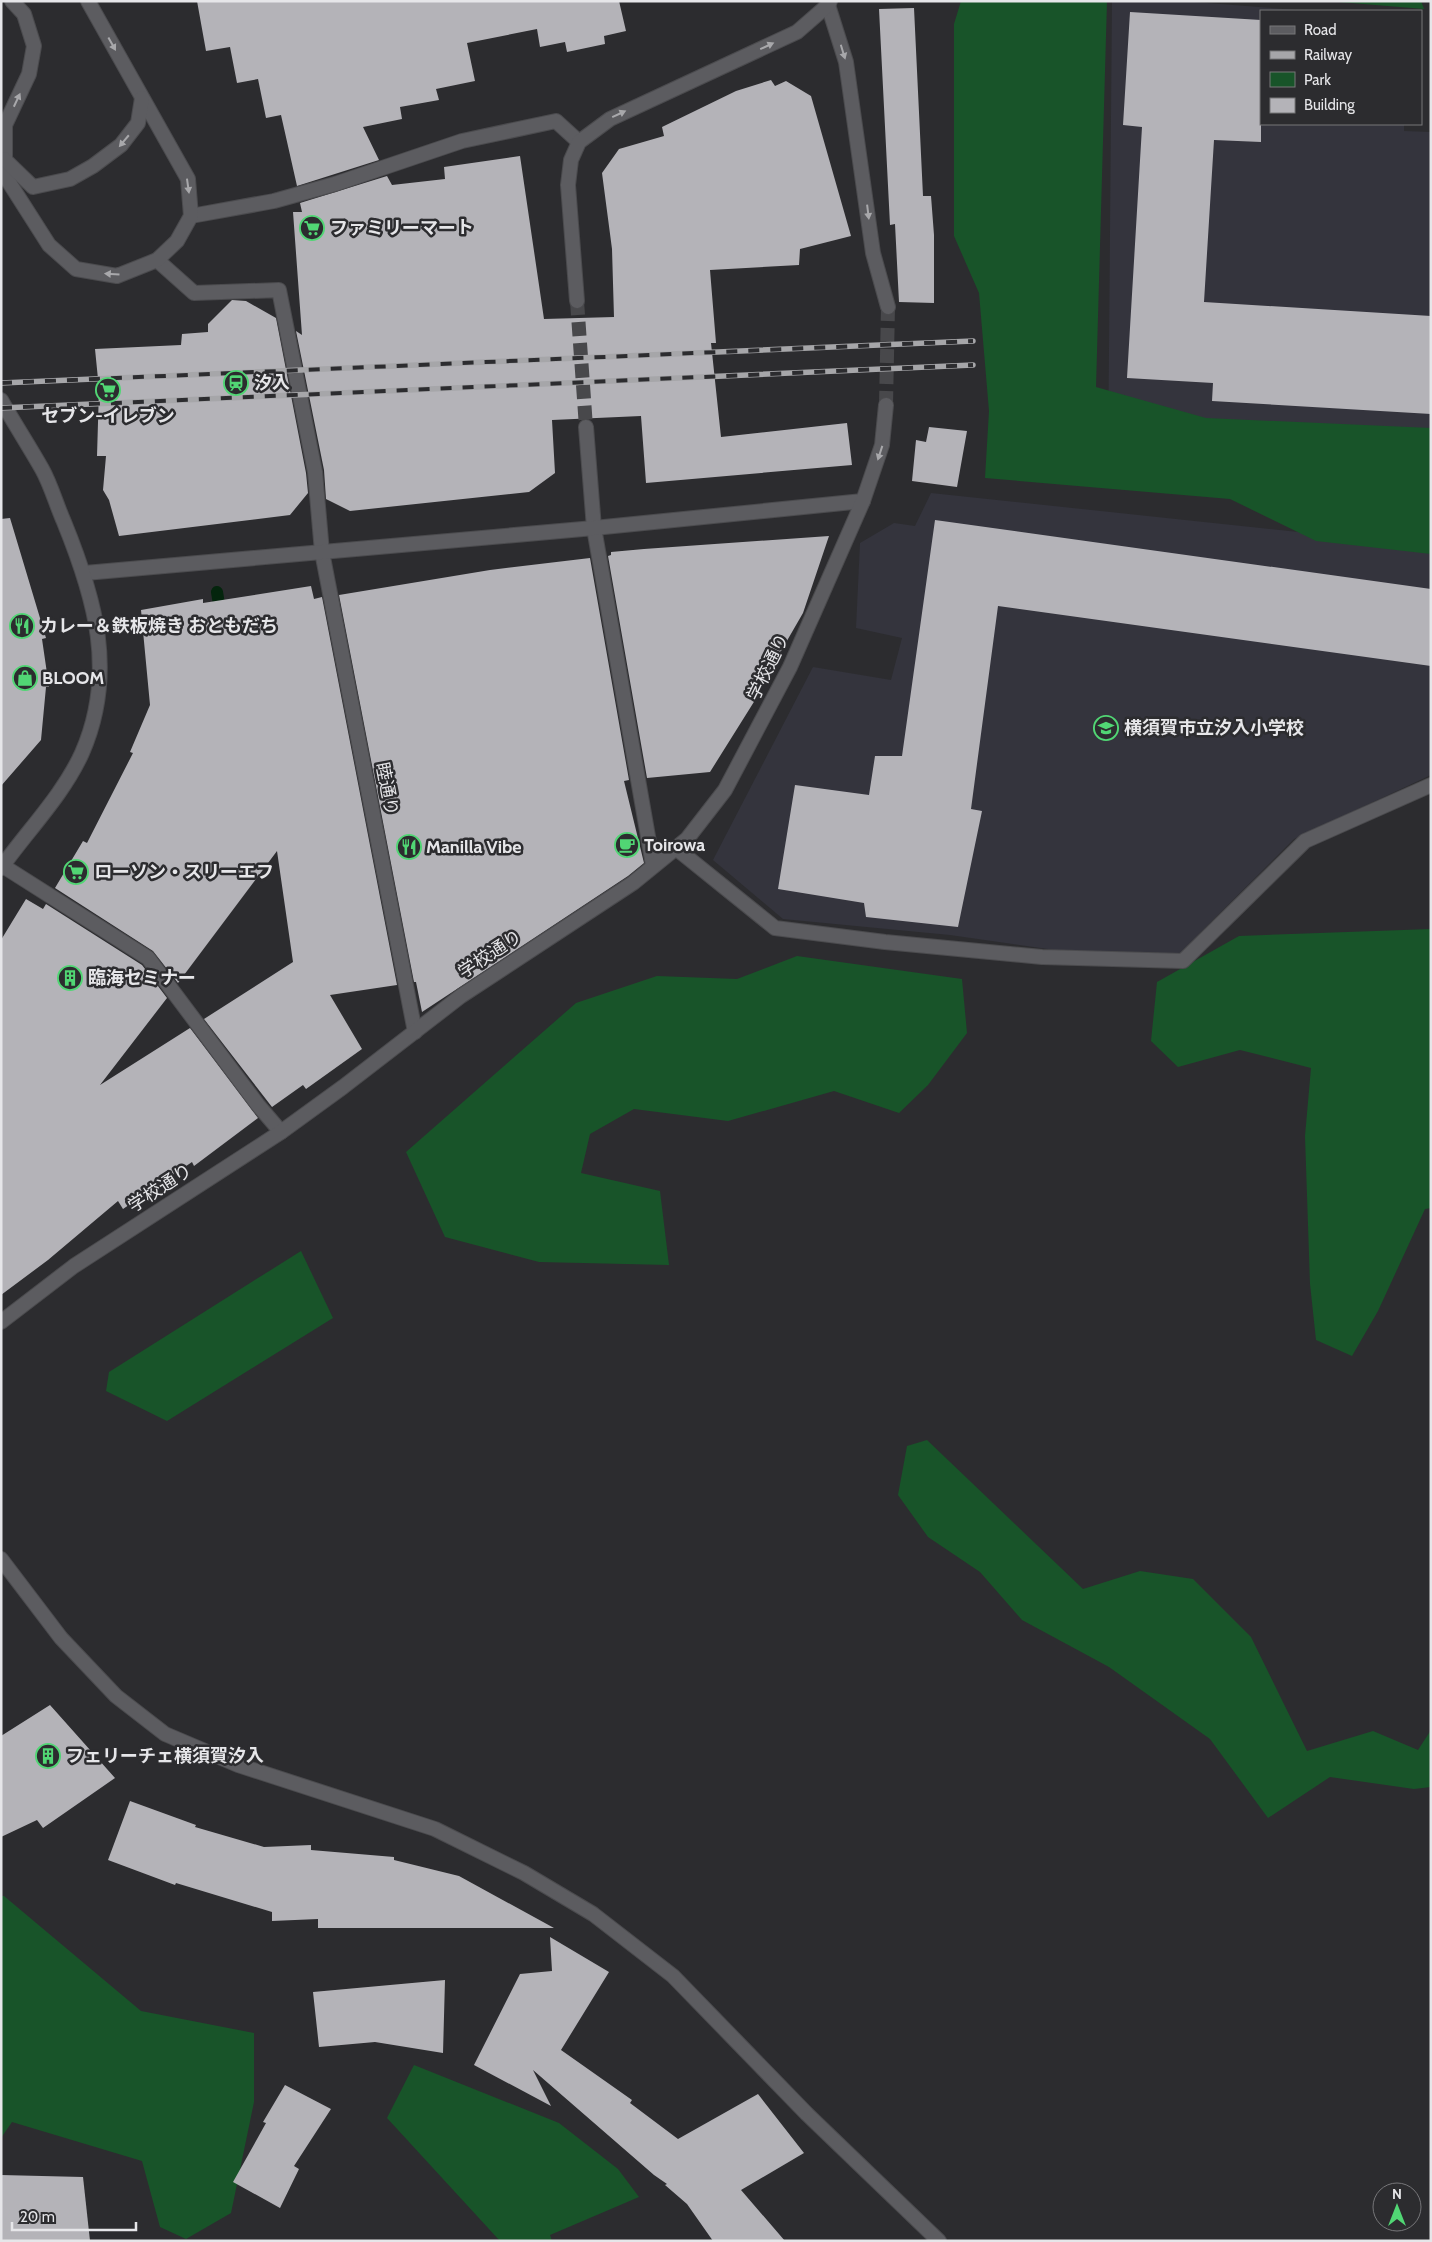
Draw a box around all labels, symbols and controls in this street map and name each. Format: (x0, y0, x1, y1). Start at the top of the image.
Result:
legend (1260, 10, 1422, 125)
text: Road (1304, 21, 1337, 39)
one-way arrow (108, 36, 116, 51)
one-way arrow (759, 41, 774, 50)
one-way arrow (839, 45, 847, 60)
text: Railway (1304, 46, 1353, 64)
text: Park (1304, 71, 1331, 89)
one-way arrow (13, 93, 21, 107)
text: Building (1304, 96, 1355, 114)
one-way arrow (612, 110, 626, 118)
one-way arrow (118, 135, 129, 148)
one-way arrow (185, 179, 193, 195)
one-way arrow (864, 205, 872, 221)
supermarket icon: ファミリーマート (299, 215, 325, 241)
place label: ファミリーマート (330, 217, 474, 239)
one-way arrow (103, 270, 119, 278)
station icon: 汐入 (223, 370, 249, 396)
place label: 汐入 (254, 372, 290, 394)
supermarket icon: セブン-イレブン (95, 377, 121, 403)
place label: セブン-イレブン (41, 405, 175, 427)
one-way arrow (876, 446, 884, 461)
restaurant icon: カレー＆鉄板焼き おともだち (9, 613, 35, 639)
place label: カレー＆鉄板焼き おともだち (40, 615, 278, 637)
street label: 学校通り (742, 630, 794, 704)
shop icon: BLOOM (12, 665, 38, 691)
place label: BLOOM (42, 667, 104, 689)
school or university icon: 横須賀市立汐入小学校 (1093, 715, 1119, 741)
place label: 横須賀市立汐入小学校 (1124, 717, 1304, 739)
street label: 睦通り (371, 760, 403, 818)
cafe icon: Toirowa (614, 832, 640, 858)
restaurant icon: Manilla Vibe (396, 834, 422, 860)
place label: Toirowa (644, 834, 705, 856)
place label: Manilla Vibe (426, 836, 522, 858)
supermarket icon: ローソン・スリーエフ (63, 859, 89, 885)
place label: ローソン・スリーエフ (94, 861, 274, 883)
street label: 学校通り (454, 925, 526, 983)
building icon: 臨海セミナー (57, 965, 83, 991)
place label: 臨海セミナー (88, 967, 196, 989)
street label: 学校通り (124, 1159, 196, 1217)
building icon: フェリーチェ横須賀汐入 (35, 1743, 61, 1769)
place label: フェリーチェ横須賀汐入 (66, 1745, 264, 1767)
north arrow (1372, 2182, 1422, 2232)
text: N (1392, 2185, 1402, 2203)
scale bar (12, 2200, 136, 2232)
text: 20 m (20, 2208, 55, 2226)

